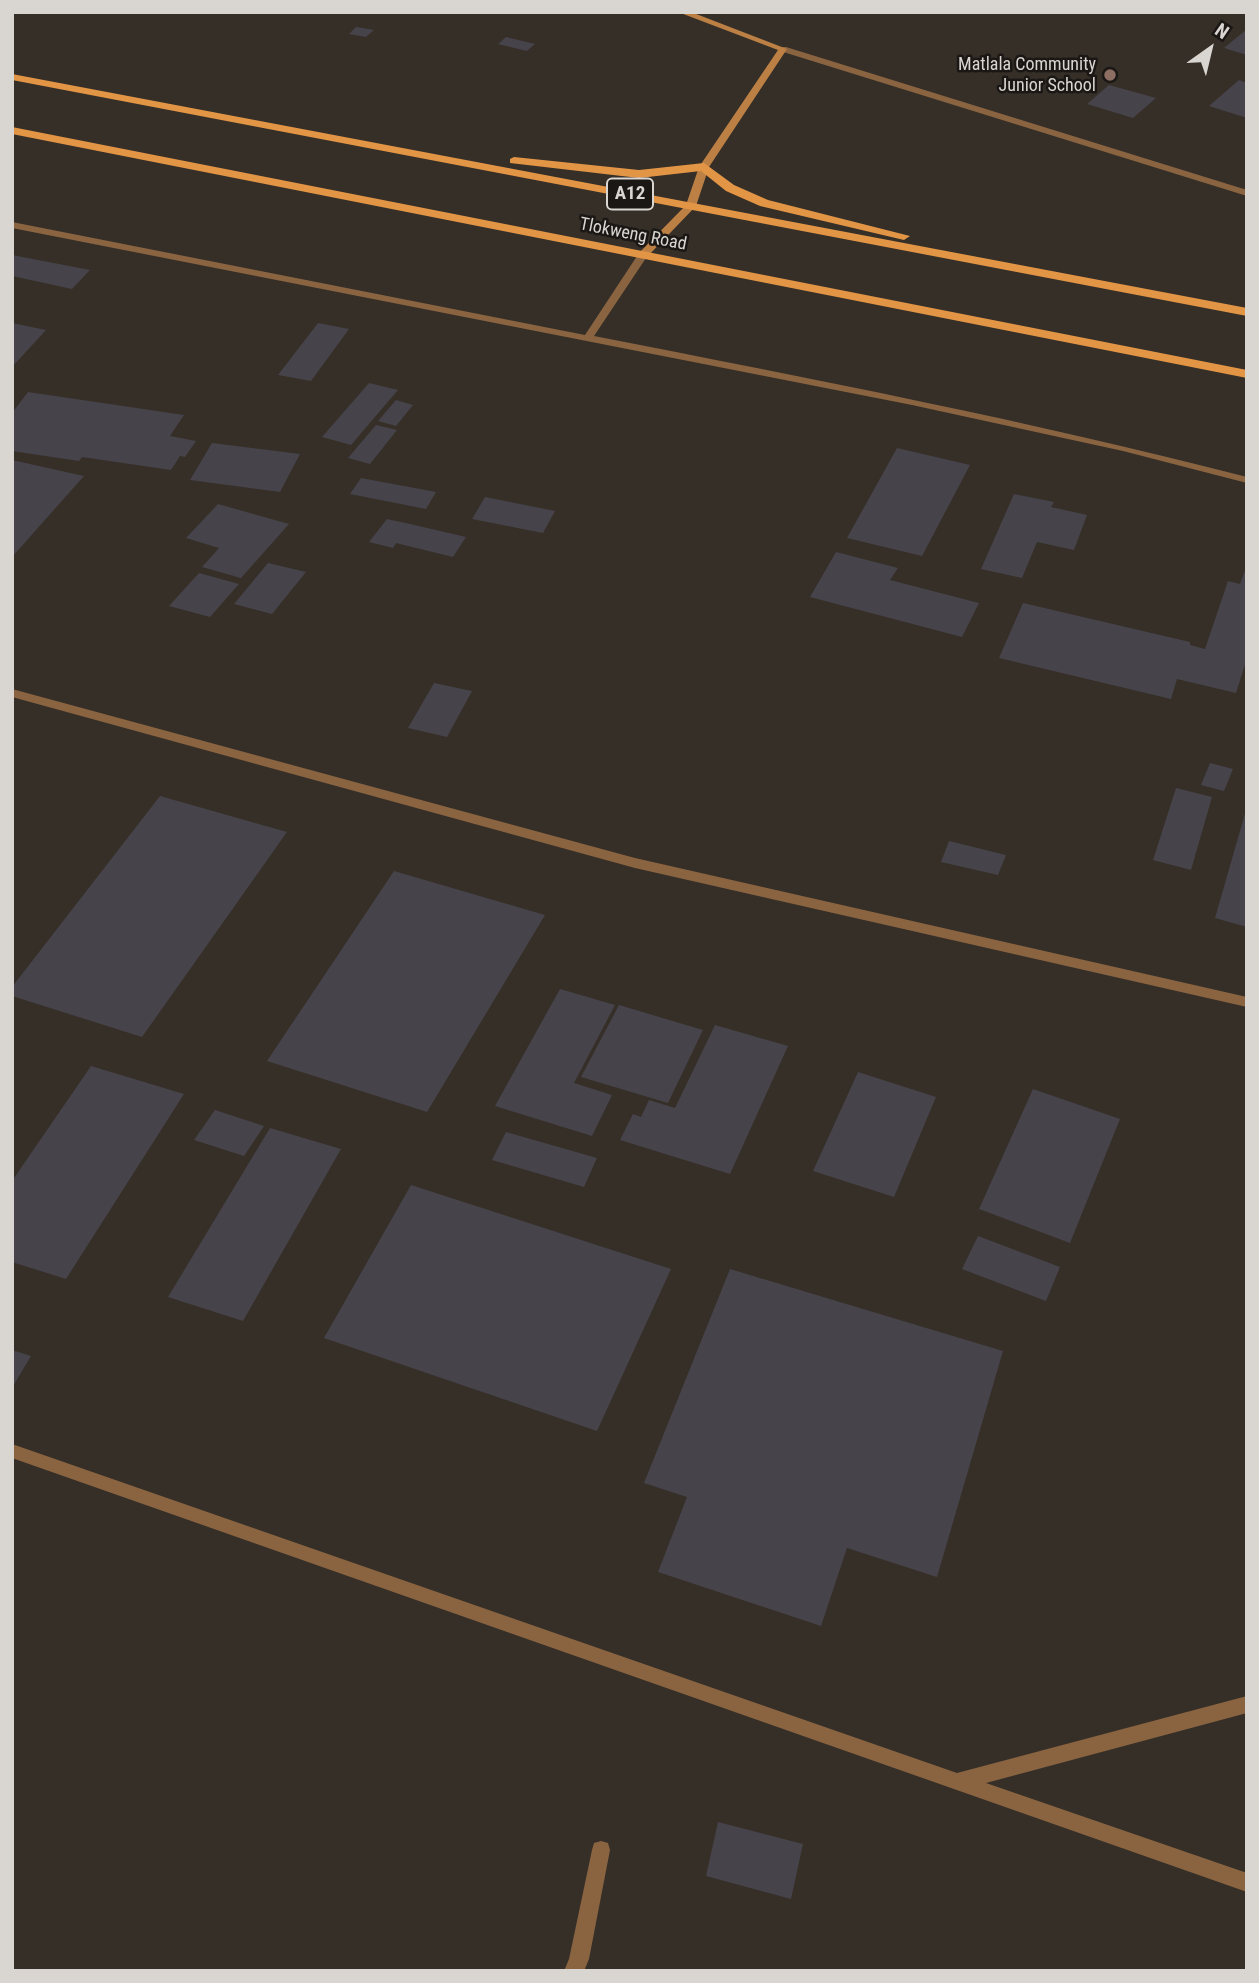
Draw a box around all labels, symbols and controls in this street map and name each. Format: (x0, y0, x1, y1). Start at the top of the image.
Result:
north arrow (1175, 14, 1245, 84)
text: N (1211, 18, 1233, 44)
place label: Matlala Community Junior School (958, 54, 1096, 96)
marker: Matlala Community Junior School (1102, 67, 1118, 83)
road number: A12 (607, 178, 653, 210)
street label: Tlokweng Road (578, 214, 688, 256)

